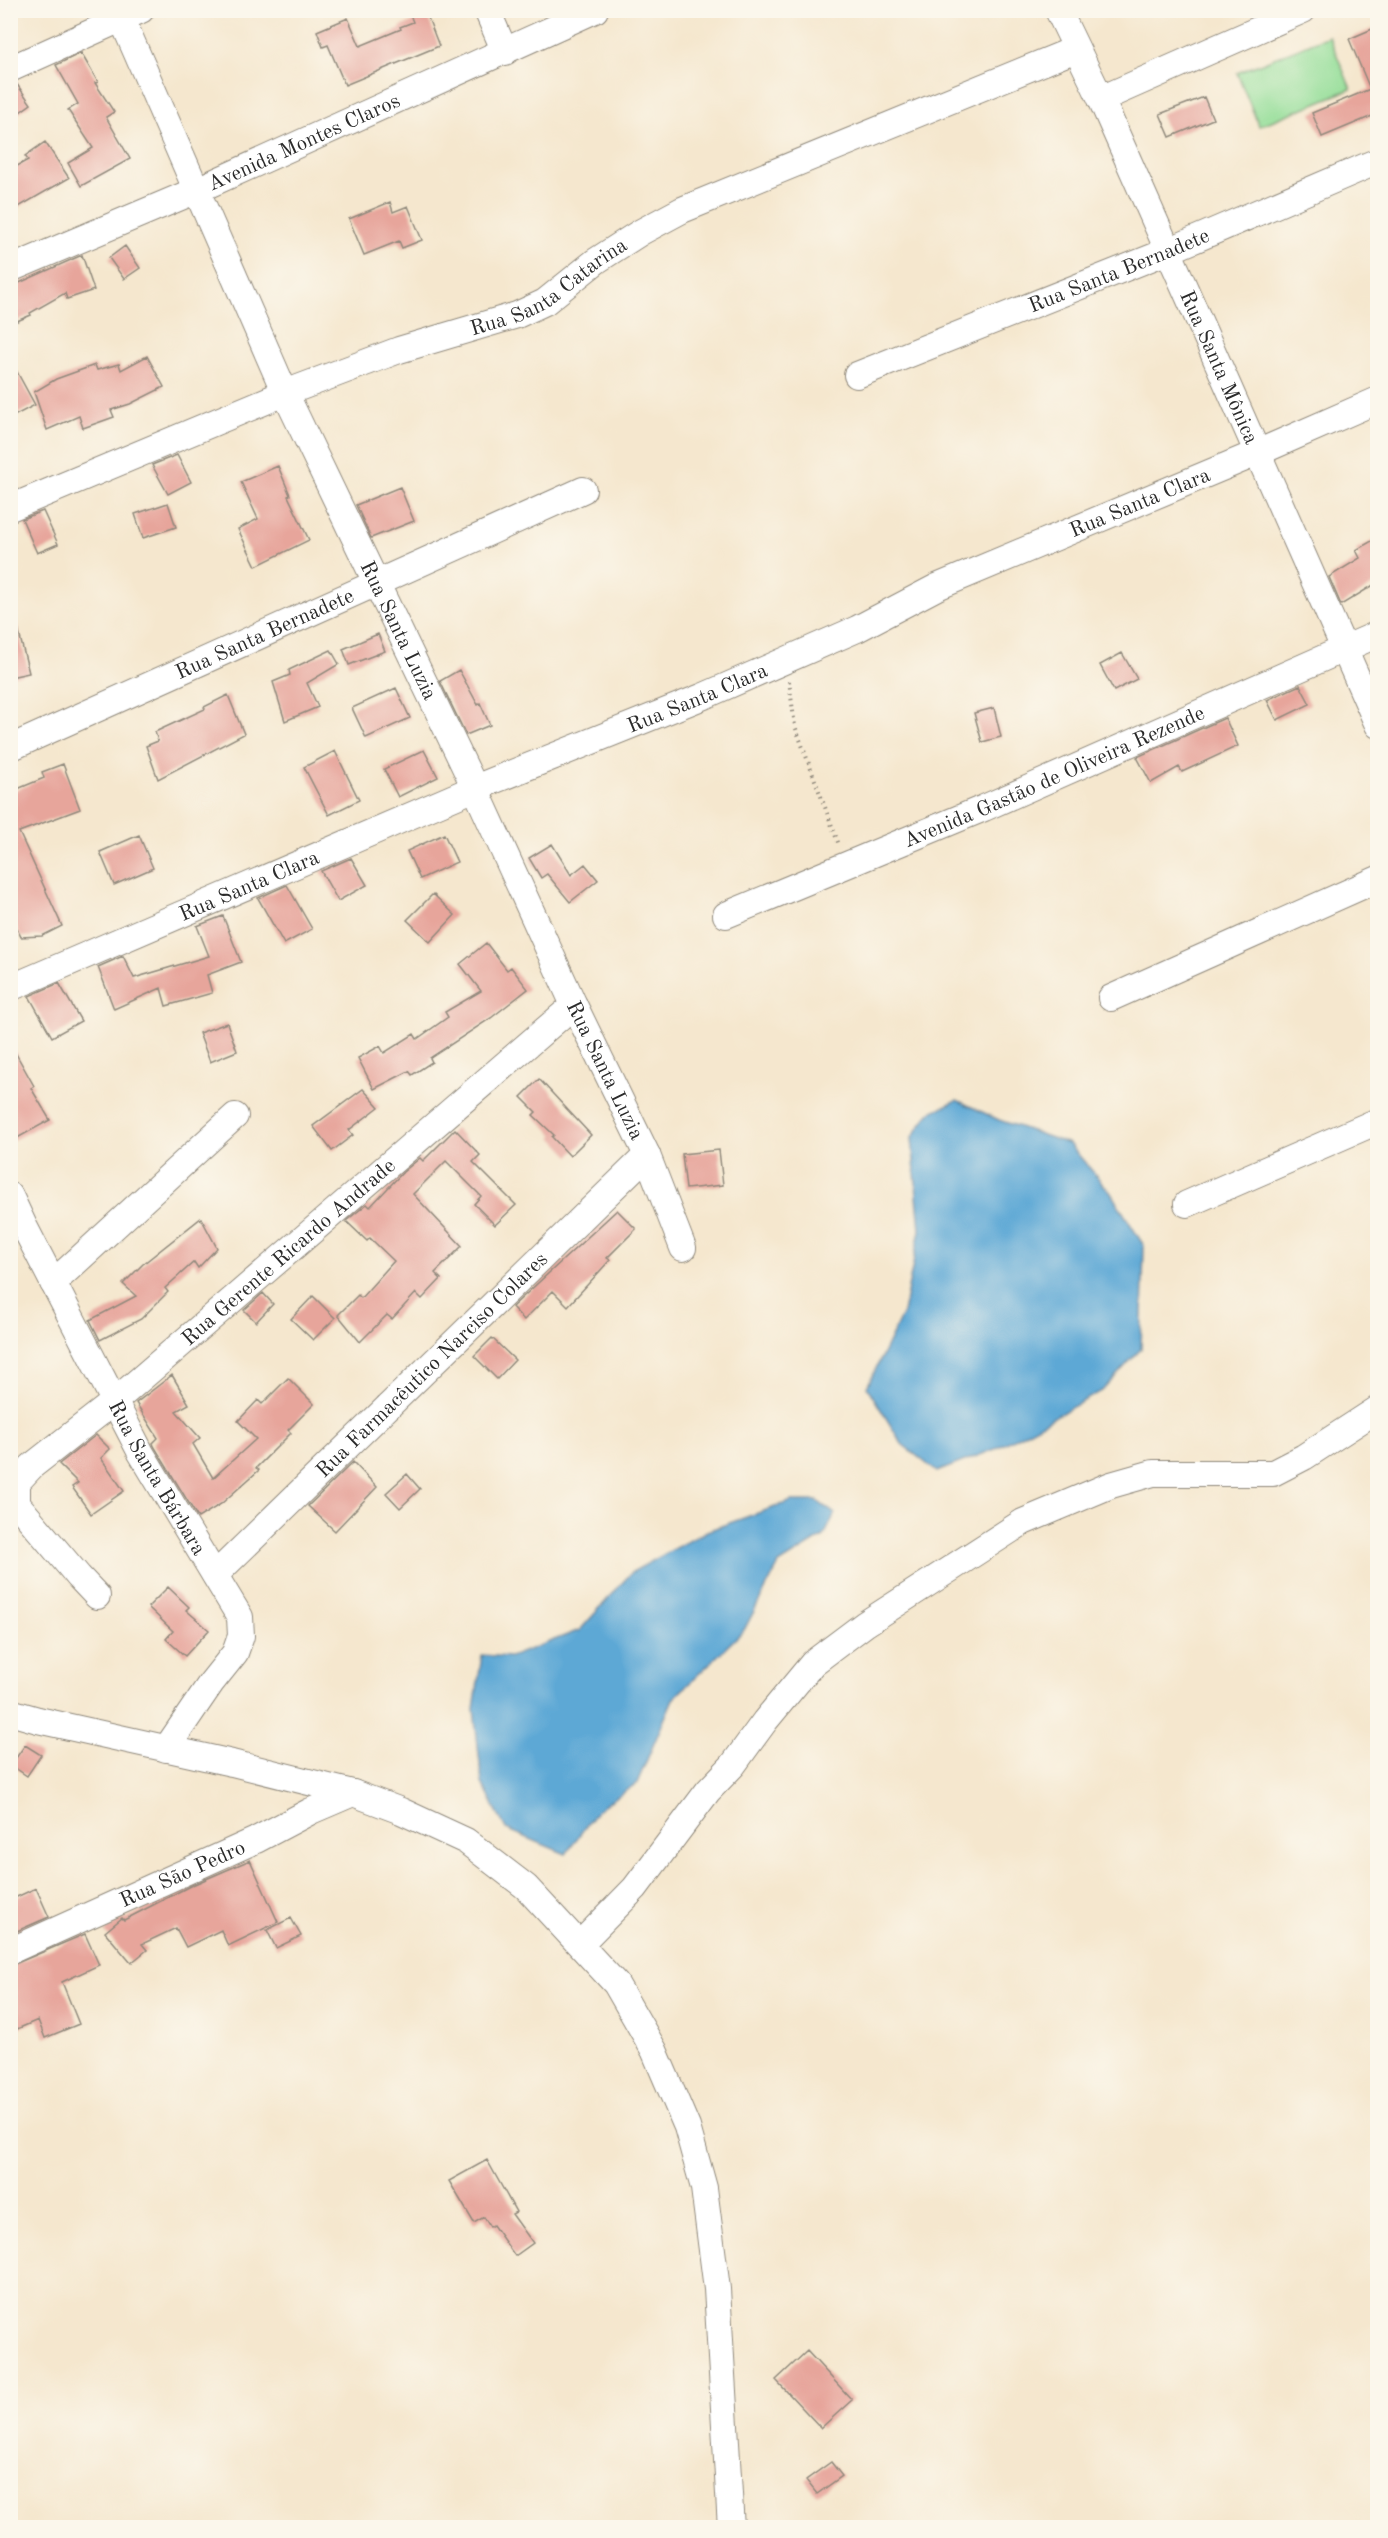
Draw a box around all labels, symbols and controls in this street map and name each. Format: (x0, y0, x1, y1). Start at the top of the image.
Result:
street label: Avenida Montes Claros (205, 91, 404, 196)
street label: Rua Santa Bernadete (1026, 225, 1213, 317)
street label: Rua Santa Catarina (468, 235, 631, 340)
street label: Rua Santa Mônica (1175, 288, 1261, 448)
street label: Rua Santa Clara (1067, 465, 1213, 542)
street label: Rua Santa Luzia (355, 558, 440, 704)
street label: Rua Santa Bernadete (173, 586, 357, 684)
street label: Rua Santa Clara (625, 660, 771, 738)
street label: Avenida Gastão de Oliveira Rezende (901, 703, 1208, 852)
street label: Rua Santa Clara (176, 847, 322, 926)
street label: Rua Santa Luzia (562, 998, 647, 1143)
street label: Rua Gerente Ricardo Andrade (179, 1155, 400, 1350)
street label: Rua Farmacêutico Narciso Colares (313, 1249, 552, 1482)
street label: Rua Santa Bárbara (104, 1398, 209, 1559)
street label: Rua São Pedro (117, 1837, 249, 1912)

